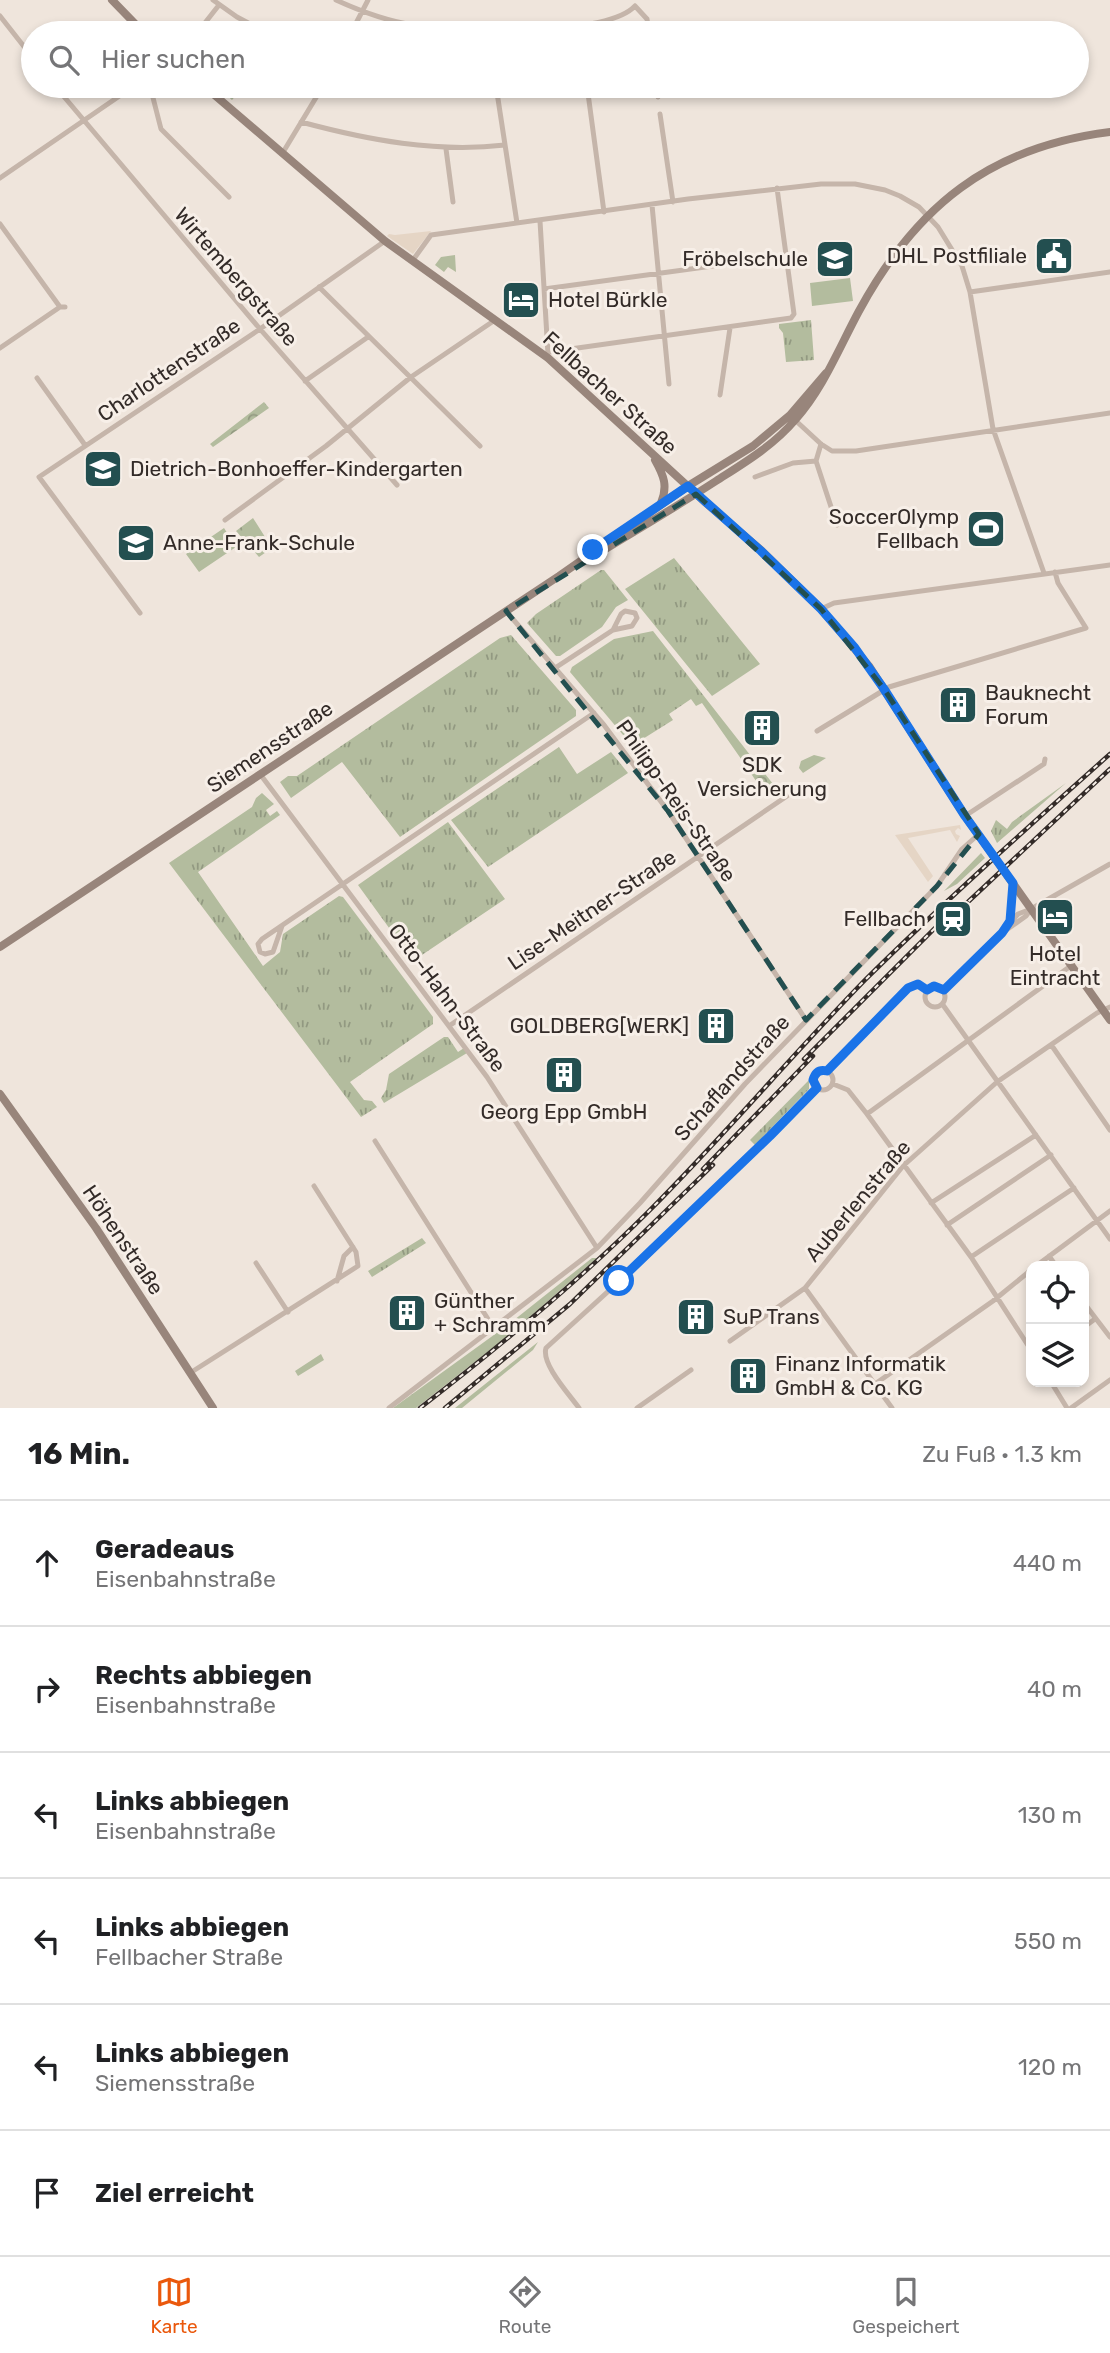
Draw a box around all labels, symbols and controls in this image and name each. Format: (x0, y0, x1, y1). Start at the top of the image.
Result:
search box (21, 21, 1089, 98)
icon: search (45, 41, 83, 79)
text: Hier suchen (101, 44, 246, 75)
street label: Wirtembergstraße (169, 202, 303, 351)
public building icon: DHL Postfiliale (1033, 235, 1075, 277)
school or university icon: Fröbelschule (814, 238, 856, 280)
place label: DHL Postfiliale (887, 243, 1027, 268)
place label: Fröbelschule (682, 246, 808, 271)
hotel icon: Hotel Bürkle (500, 279, 542, 321)
place label: Hotel Bürkle (548, 287, 668, 312)
street label: Charlottenstraße (93, 313, 245, 427)
street label: Fellbacher Straße (538, 326, 682, 459)
school or university icon: Dietrich-Bonhoeffer-Kindergarten (82, 448, 124, 490)
place label: Dietrich-Bonhoeffer-Kindergarten (130, 456, 463, 481)
place label: SoccerOlymp Fellbach (829, 504, 959, 553)
sports icon: SoccerOlymp Fellbach (965, 508, 1007, 550)
school or university icon: Anne-Frank-Schule (115, 522, 157, 564)
place label: Anne-Frank-Schule (163, 530, 355, 555)
route end (577, 534, 608, 565)
place label: Bauknecht Forum (985, 680, 1091, 729)
building icon: Bauknecht Forum (937, 684, 979, 726)
street label: Siemensstraße (202, 695, 337, 798)
building icon: SDK Versicherung (741, 707, 783, 749)
street label: Philipp-Reis-Straße (611, 715, 742, 887)
place label: SDK Versicherung (697, 752, 827, 801)
street label: Lise-Meitner-Straße (503, 844, 681, 975)
hotel icon: Hotel Eintracht (1034, 896, 1076, 938)
station icon: Fellbach (932, 898, 974, 940)
place label: Fellbach (844, 906, 926, 931)
street label: Otto-Hahn-Straße (383, 919, 511, 1077)
place label: Hotel Eintracht (1010, 941, 1100, 990)
building icon: GOLDBERG[WERK] (695, 1005, 737, 1047)
street label: Schaflandstraße (669, 1010, 795, 1146)
place label: GOLDBERG[WERK] (510, 1013, 689, 1038)
building icon: Georg Epp GmbH (543, 1054, 585, 1096)
place label: Georg Epp GmbH (481, 1099, 647, 1124)
street label: Auberlenstraße (800, 1135, 916, 1266)
street label: Höhenstraße (78, 1180, 169, 1299)
map controls (1026, 1261, 1089, 1387)
button: locate (1026, 1261, 1089, 1324)
route start (603, 1265, 634, 1296)
place label: Günther + Schramm (434, 1288, 546, 1337)
building icon: Günther + Schramm (386, 1292, 428, 1334)
building icon: SuP Trans (675, 1296, 717, 1338)
place label: SuP Trans (723, 1304, 820, 1329)
button: layers (1026, 1324, 1089, 1387)
place label: Finanz Informatik GmbH & Co. KG (775, 1351, 946, 1400)
building icon: Finanz Informatik GmbH & Co. KG (727, 1355, 769, 1397)
text: 16 Min. (28, 1436, 130, 1472)
text: Zu Fuß · 1.3 km (922, 1440, 1082, 1468)
text: Geradeaus (95, 1534, 234, 1565)
icon: ahead (28, 1544, 66, 1582)
text: 440 m (1013, 1549, 1082, 1577)
text: Eisenbahnstraße (95, 1565, 276, 1593)
text: Rechts abbiegen (95, 1660, 312, 1691)
icon: right (28, 1670, 66, 1708)
text: 40 m (1027, 1675, 1082, 1703)
text: Eisenbahnstraße (95, 1691, 276, 1719)
text: Links abbiegen (95, 1786, 289, 1817)
icon: left (28, 1796, 66, 1834)
text: 130 m (1018, 1801, 1082, 1829)
text: Eisenbahnstraße (95, 1817, 276, 1845)
text: Links abbiegen (95, 1912, 289, 1943)
icon: left (28, 1922, 66, 1960)
text: 550 m (1014, 1927, 1082, 1955)
text: Fellbacher Straße (95, 1943, 283, 1971)
text: Links abbiegen (95, 2038, 289, 2069)
icon: left (28, 2048, 66, 2086)
text: 120 m (1018, 2053, 1082, 2081)
text: Siemensstraße (95, 2069, 255, 2097)
icon: arrive (28, 2174, 66, 2212)
text: Ziel erreicht (95, 2178, 254, 2209)
tab: Karte (150, 2273, 198, 2338)
tab: Route (499, 2273, 551, 2338)
tab: Gespeichert (852, 2273, 959, 2338)

